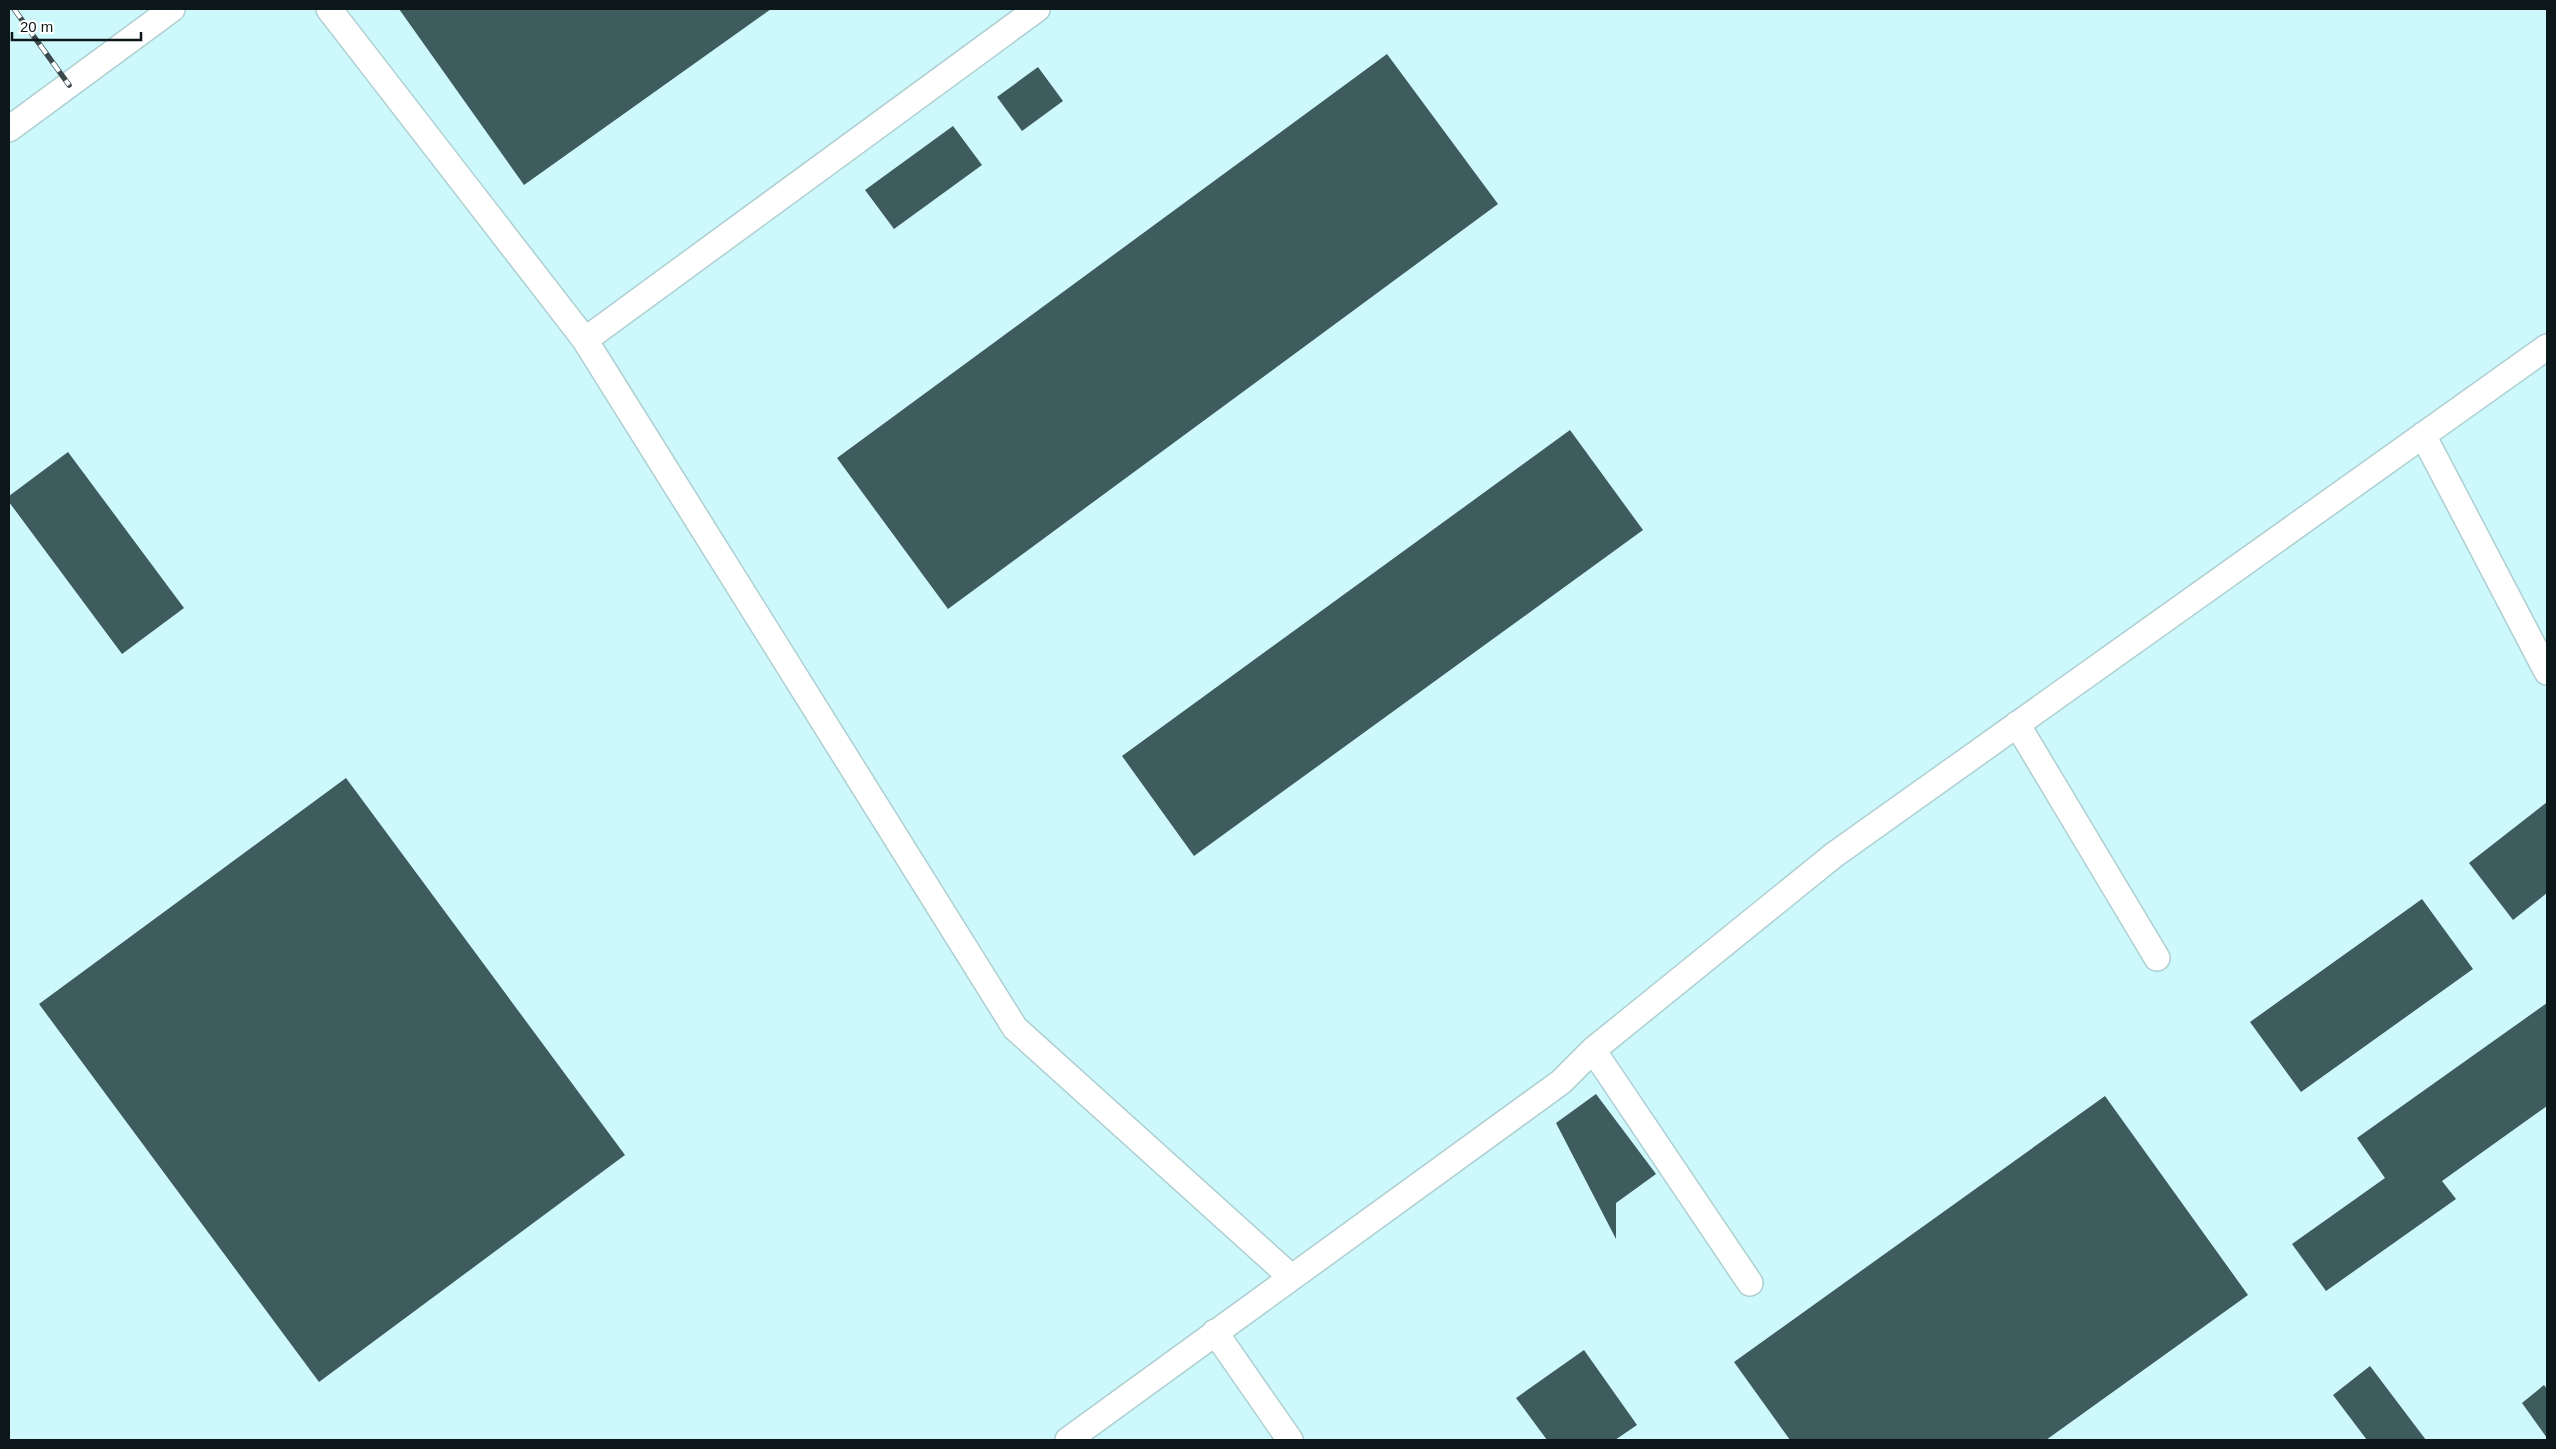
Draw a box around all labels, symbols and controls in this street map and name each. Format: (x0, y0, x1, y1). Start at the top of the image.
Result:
scale bar (12, 10, 141, 42)
text: 20 m (20, 18, 53, 35)

